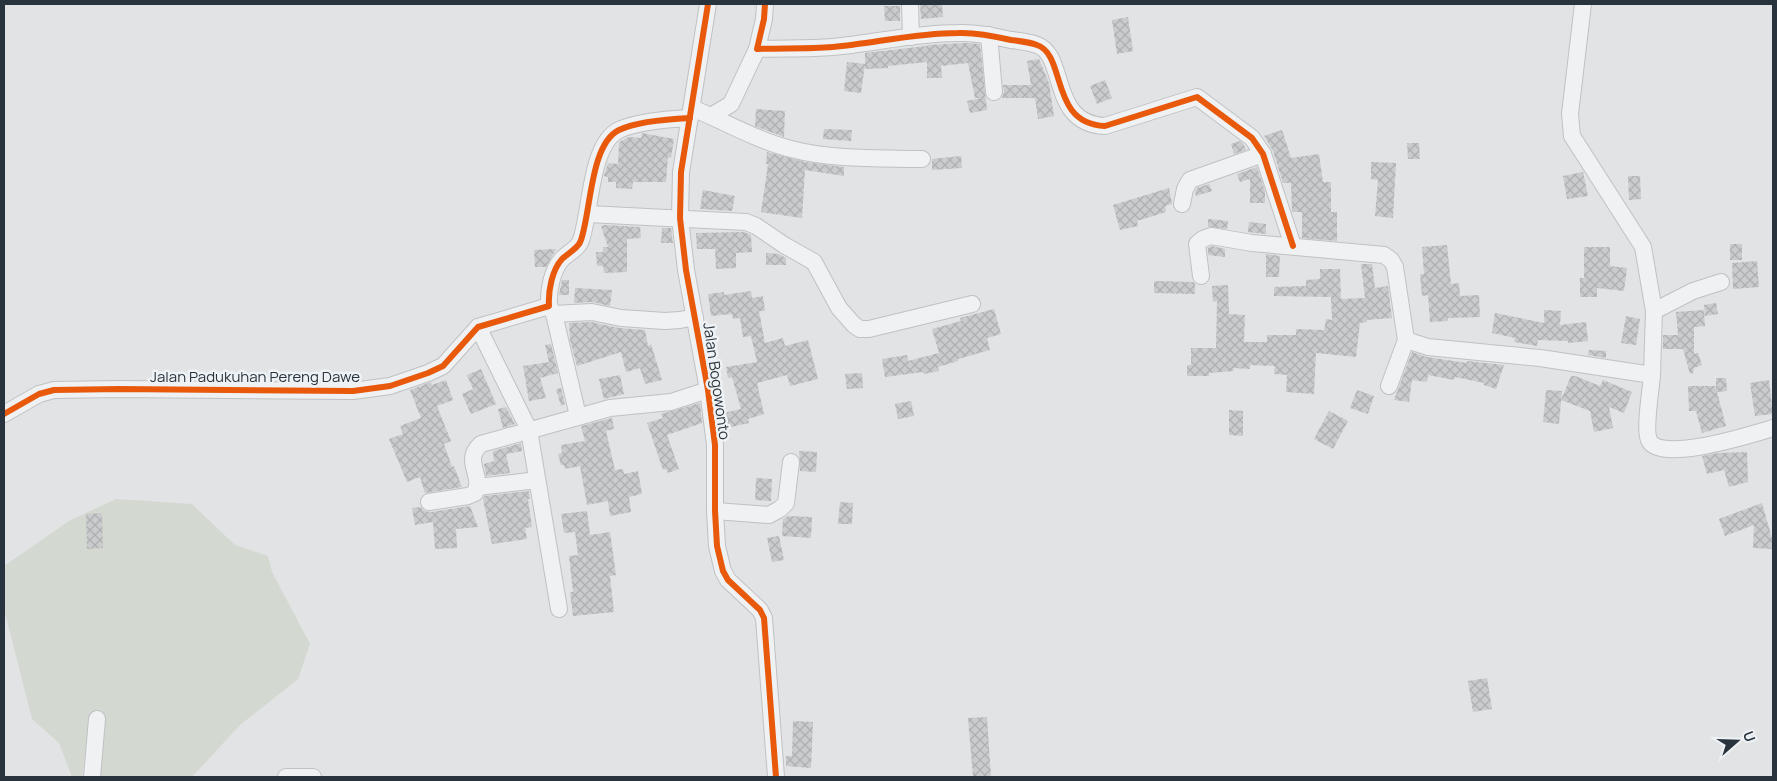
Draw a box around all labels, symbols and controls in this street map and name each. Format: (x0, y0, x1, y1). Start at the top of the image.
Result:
street label: Jalan Bogowonto (698, 321, 736, 441)
street label: Jalan Padukuhan Pereng Dawe (150, 366, 360, 387)
north arrow (1712, 716, 1762, 766)
text: U (1739, 728, 1760, 744)

